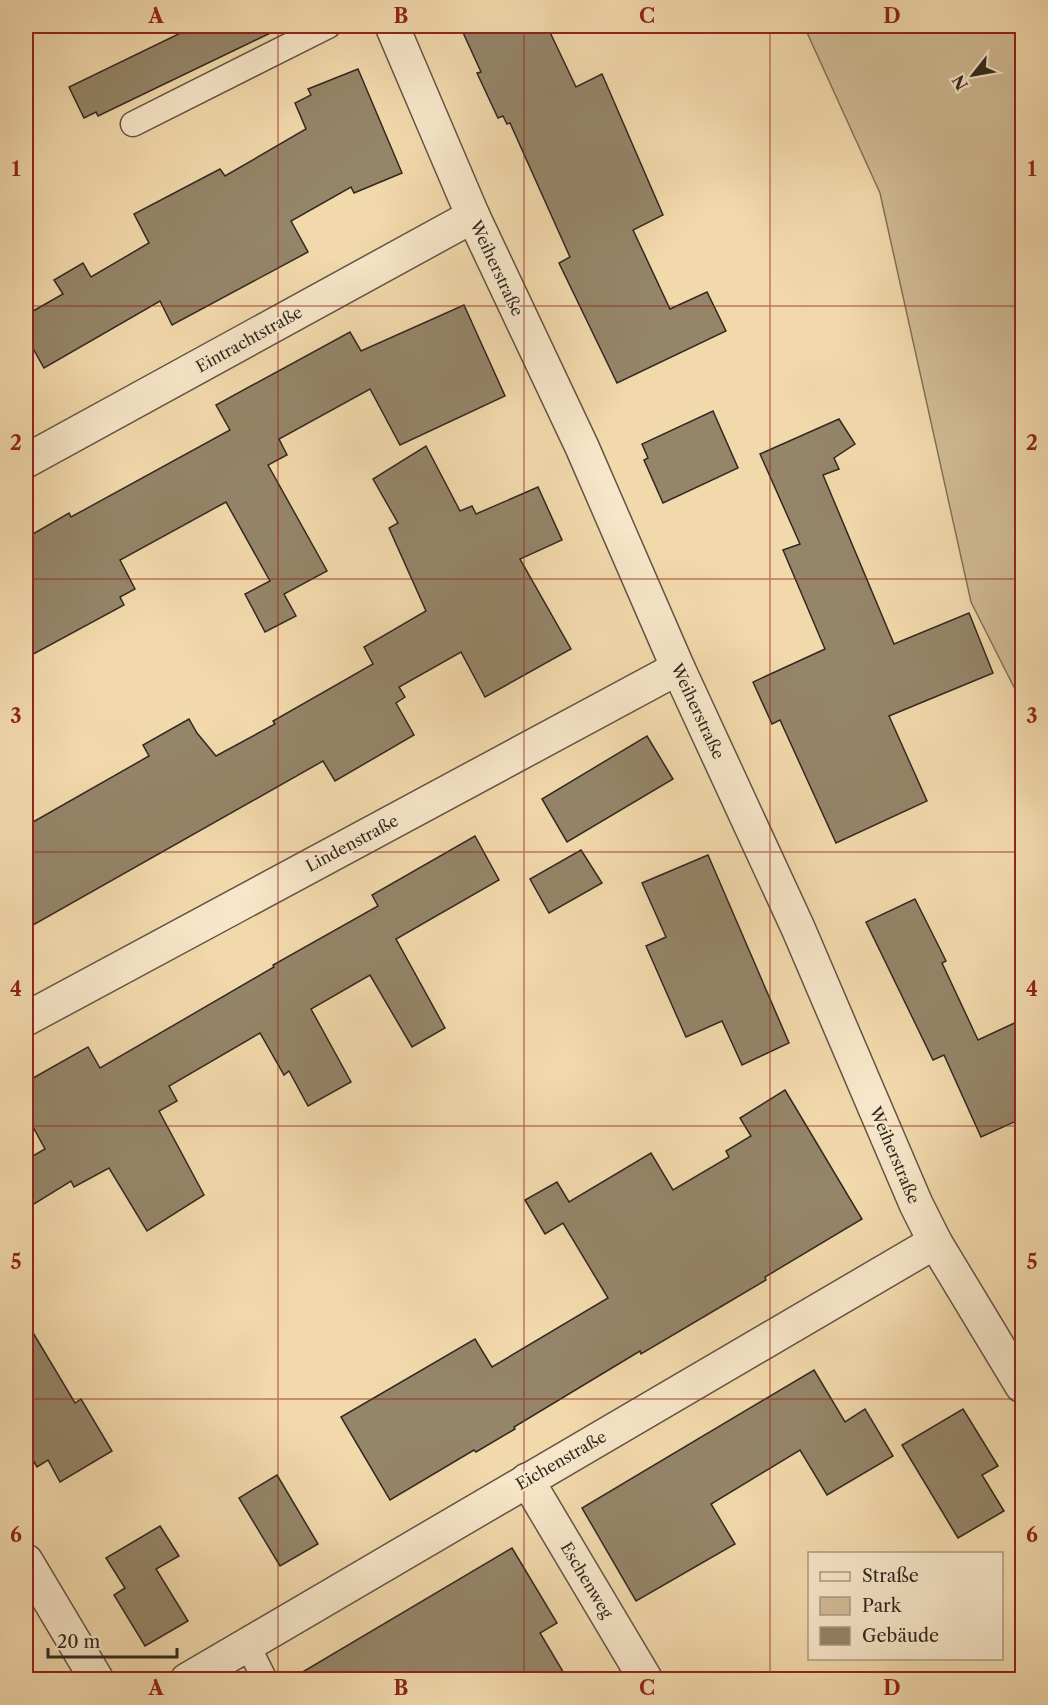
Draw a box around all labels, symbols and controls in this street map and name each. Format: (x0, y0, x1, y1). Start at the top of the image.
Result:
text: A (147, 4, 164, 28)
text: B (394, 4, 409, 28)
text: C (639, 4, 655, 28)
text: D (883, 4, 901, 28)
north arrow (943, 45, 1003, 105)
text: N (948, 72, 972, 94)
text: 1 (12, 157, 21, 181)
text: 1 (1028, 157, 1037, 181)
street label: Weiherstraße (466, 216, 528, 319)
street label: Eintrachtstraße (192, 302, 306, 376)
text: 2 (10, 431, 22, 455)
text: 2 (1026, 431, 1038, 455)
street label: Weiherstraße (667, 659, 729, 762)
text: 3 (10, 704, 22, 728)
text: 3 (1026, 704, 1038, 728)
street label: Lindenstraße (302, 810, 402, 876)
text: 4 (10, 977, 22, 1001)
text: 4 (1026, 977, 1038, 1001)
street label: Weiherstraße (865, 1103, 924, 1207)
text: 5 (10, 1250, 22, 1274)
text: 5 (1026, 1250, 1038, 1274)
street label: Eichenstraße (512, 1426, 610, 1494)
text: 6 (10, 1523, 22, 1547)
text: 6 (1026, 1523, 1038, 1547)
street label: Eschenweg (556, 1538, 618, 1622)
legend (808, 1552, 1003, 1660)
text: Straße (862, 1565, 919, 1587)
text: Park (862, 1595, 903, 1617)
scale bar (48, 1621, 177, 1659)
text: Gebäude (862, 1625, 939, 1647)
text: 20 m (57, 1631, 101, 1653)
text: A (147, 1676, 164, 1700)
text: B (394, 1676, 409, 1700)
text: C (639, 1676, 655, 1700)
text: D (883, 1676, 901, 1700)

